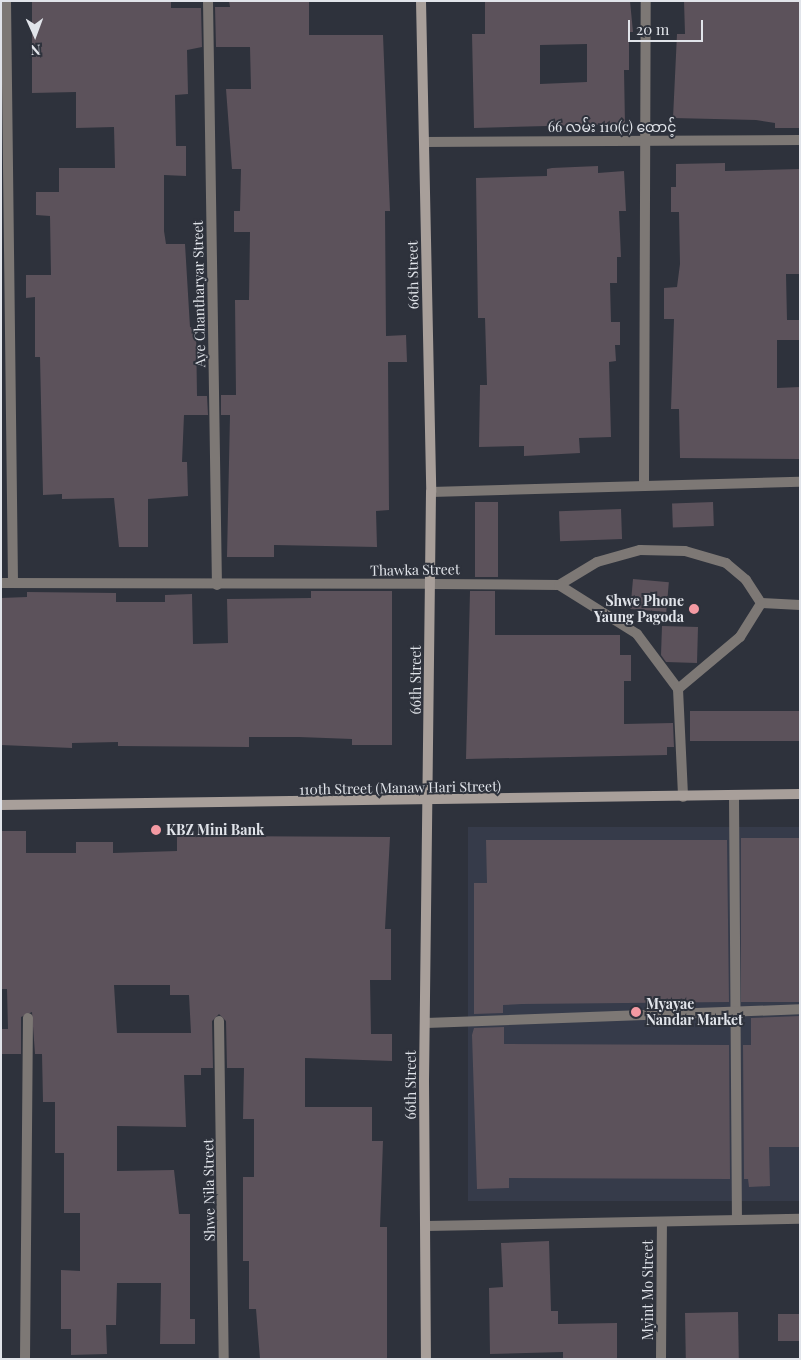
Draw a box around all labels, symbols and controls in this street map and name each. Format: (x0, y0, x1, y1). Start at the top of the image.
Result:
north arrow (10, 10, 60, 60)
scale bar (631, 10, 706, 42)
text: 20 m (636, 19, 669, 39)
text: N (30, 41, 41, 60)
street label: 66 လမ်း 110(c) ထောင့် (548, 119, 676, 135)
street label: Aye Chantharyar Street (189, 220, 209, 368)
street label: 66th Street (404, 240, 422, 310)
street label: Thawka Street (370, 561, 460, 579)
place label: Shwe Phone Yaung Pagoda (594, 593, 684, 626)
marker: Shwe Phone Yaung Pagoda (688, 603, 700, 615)
street label: 66th Street (408, 646, 424, 714)
street label: 110th Street (Manaw Hari Street) (299, 778, 501, 798)
place label: KBZ Mini Bank (166, 822, 264, 838)
marker: KBZ Mini Bank (150, 824, 162, 836)
place label: Myayae Nandar Market (646, 996, 743, 1028)
marker: Myayae Nandar Market (630, 1006, 642, 1018)
street label: 66th Street (403, 1051, 419, 1119)
street label: Shwe Nila Street (200, 1138, 218, 1242)
street label: Myint Mo Street (640, 1240, 656, 1340)

